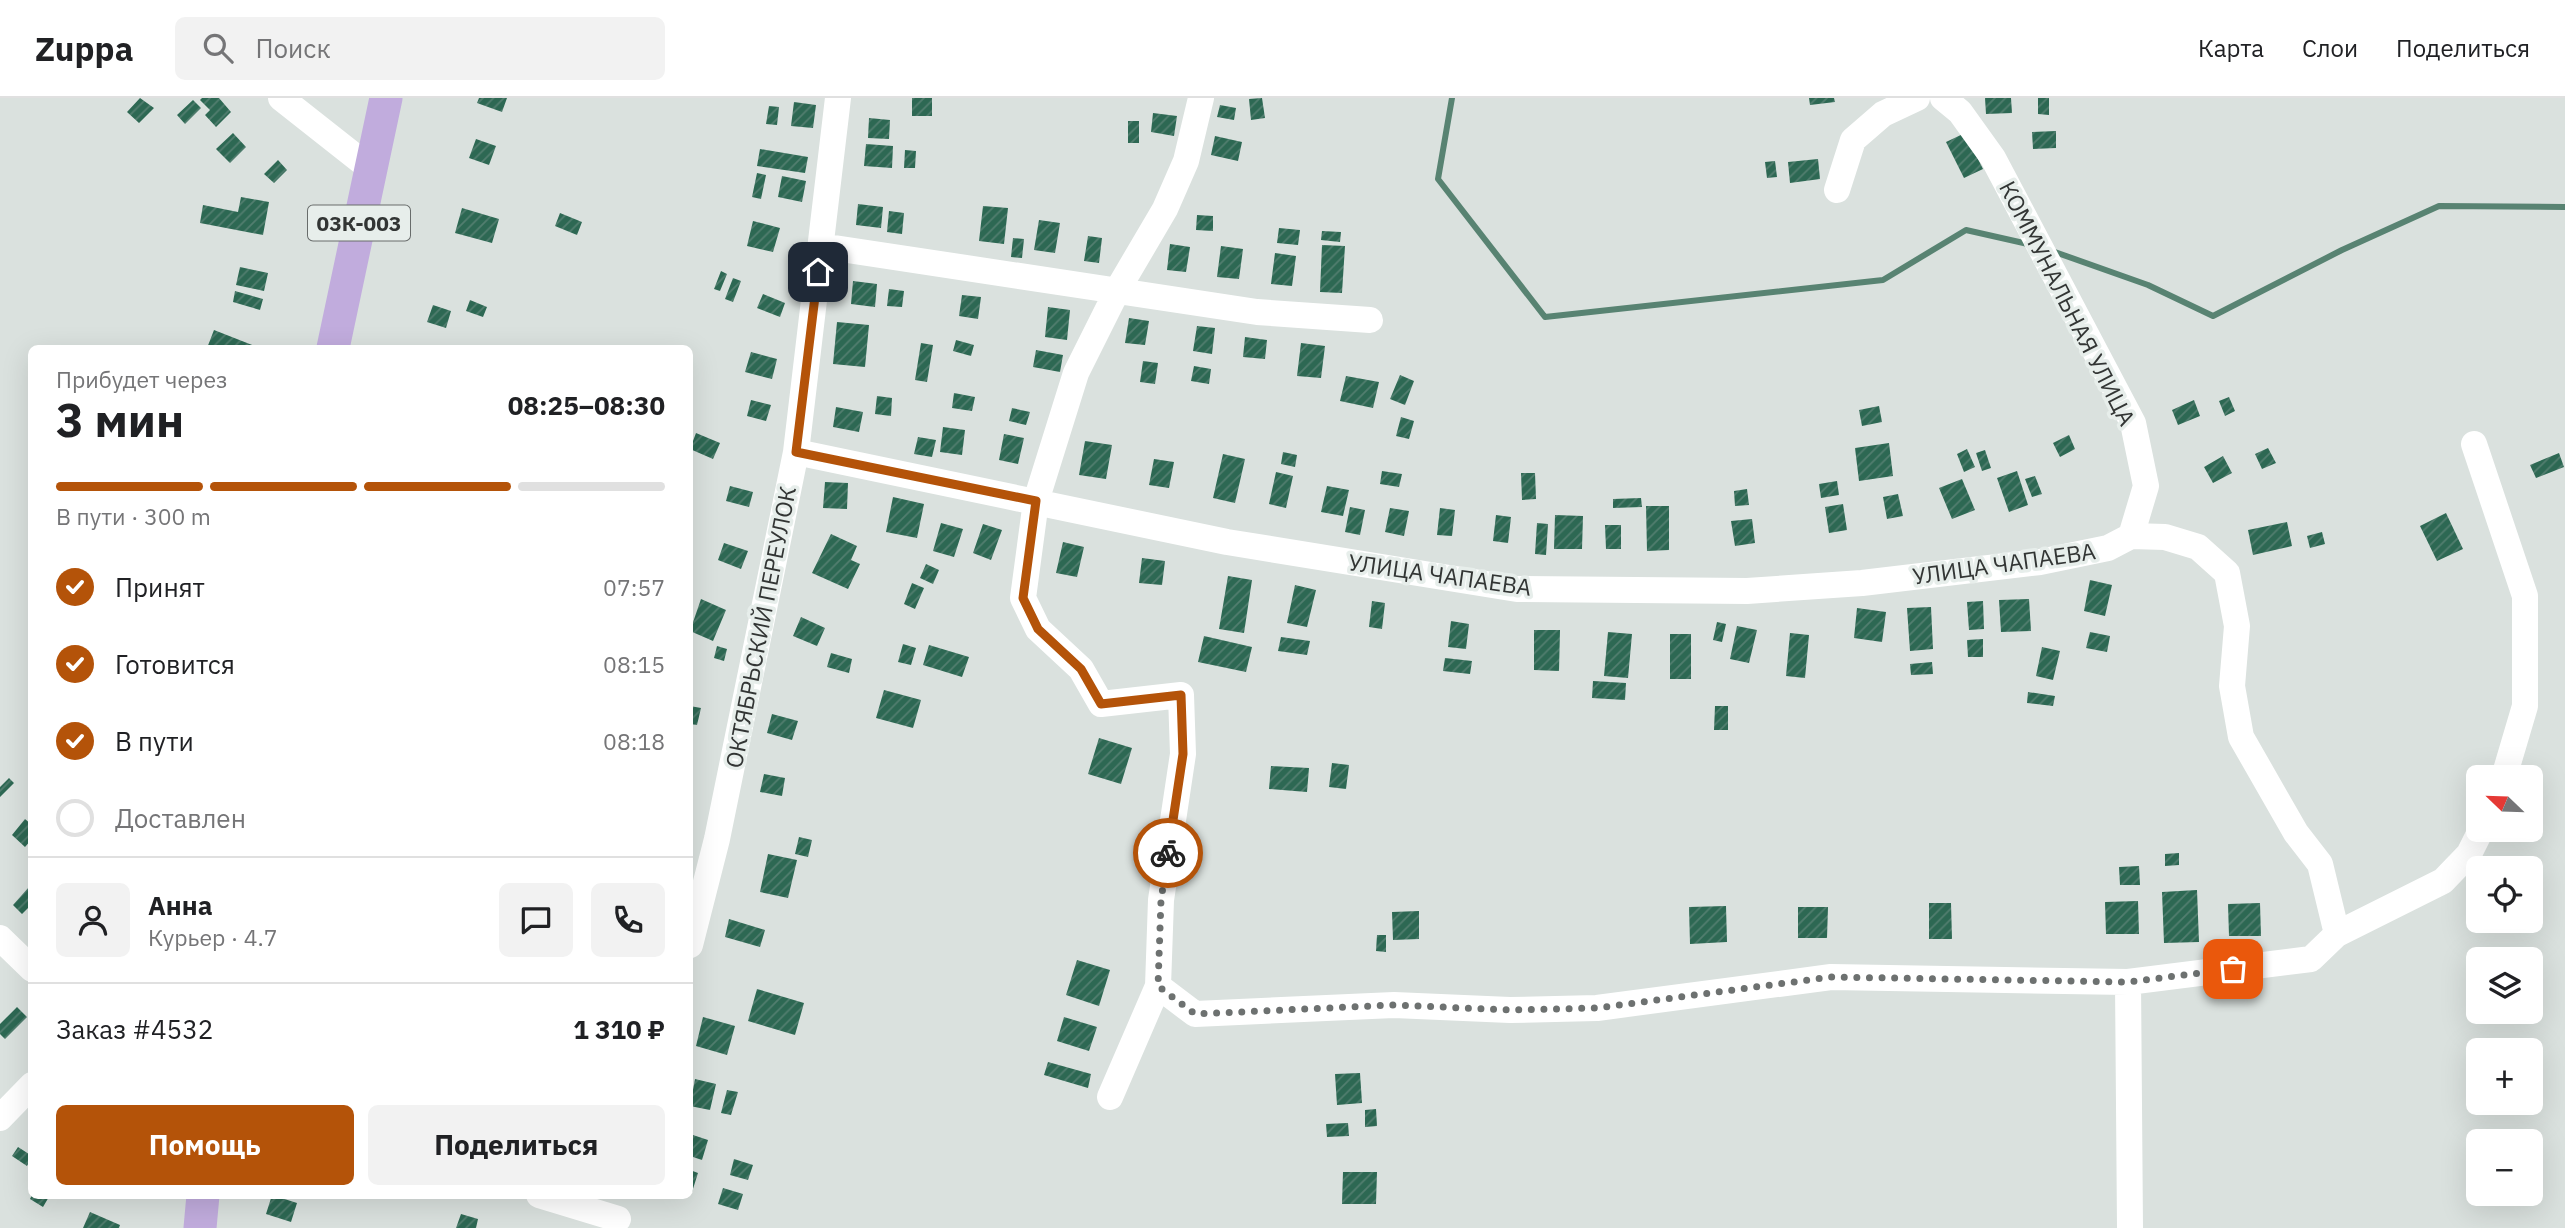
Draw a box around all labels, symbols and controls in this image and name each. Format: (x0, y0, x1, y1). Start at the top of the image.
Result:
search box (175, 17, 665, 80)
text: Zuppa (35, 27, 133, 70)
icon: search (199, 29, 237, 67)
text: Поиск (255, 31, 331, 65)
text: Карта (2198, 32, 2264, 64)
text: Слои (2302, 32, 2358, 64)
text: Поделиться (2396, 32, 2530, 64)
street label: КОММУНАЛЬНАЯ УЛИЦА (1993, 176, 2143, 431)
road number: 03К-003 (308, 206, 410, 240)
pin (788, 242, 848, 302)
icon: home (799, 253, 837, 291)
text: Прибудет через (56, 364, 228, 394)
text: 08:25–08:30 (508, 388, 665, 422)
text: 3 мин (56, 390, 184, 450)
street label: ОКТЯБРЬСКИЙ ПЕРЕУЛОК (718, 484, 802, 770)
text: В пути · 300 m (56, 501, 211, 531)
street label: УЛИЦА ЧАПАЕВА (1910, 535, 2098, 591)
street label: УЛИЦА ЧАПАЕВА (1346, 546, 1534, 602)
icon: check (56, 568, 94, 606)
text: Принят (115, 570, 205, 604)
text: 07:57 (603, 572, 665, 602)
icon: check (56, 645, 94, 683)
text: Готовится (115, 647, 235, 681)
text: 08:15 (603, 649, 665, 679)
icon: check (56, 722, 94, 760)
text: В пути (115, 724, 194, 758)
text: 08:18 (603, 726, 665, 756)
north arrow (2466, 765, 2543, 842)
map controls (2466, 765, 2543, 1206)
text: Доставлен (115, 801, 246, 835)
courier (1133, 818, 1203, 888)
icon: bike (1149, 834, 1187, 872)
button: locate (2466, 856, 2543, 933)
button: person (56, 883, 130, 957)
button: chat (499, 883, 573, 957)
button: phone (591, 883, 665, 957)
text: Анна (148, 888, 212, 922)
text: Курьер · 4.7 (148, 922, 278, 952)
pin (2203, 939, 2263, 999)
button: layers (2466, 947, 2543, 1024)
icon: bag (2214, 950, 2252, 988)
text: Заказ #4532 (56, 1012, 213, 1046)
text: 1 310 ₽ (573, 1012, 665, 1046)
button: + (2466, 1038, 2543, 1115)
button: Помощь (56, 1105, 354, 1185)
button: Поделиться (368, 1105, 665, 1185)
button: − (2466, 1129, 2543, 1206)

